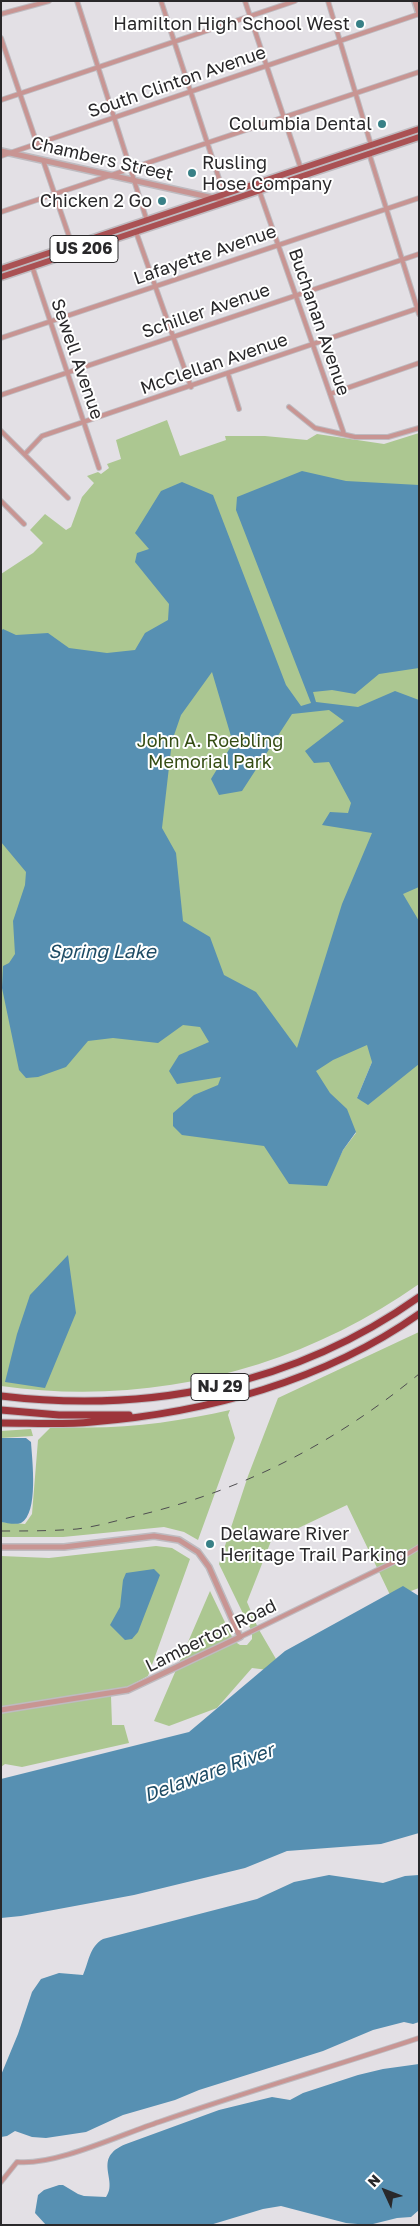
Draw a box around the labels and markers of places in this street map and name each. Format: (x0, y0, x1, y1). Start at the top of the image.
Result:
place label: Hamilton High School West (113, 13, 350, 35)
marker: Hamilton High School West (354, 18, 366, 30)
place label: Columbia Dental (229, 113, 372, 135)
marker: Columbia Dental (376, 118, 388, 130)
place label: Rusling Hose Company (202, 152, 332, 194)
marker: Rusling Hose Company (186, 167, 198, 179)
place label: Chicken 2 Go (40, 190, 152, 212)
marker: Chicken 2 Go (156, 195, 168, 207)
place label: Delaware River Heritage Trail Parking (220, 1523, 407, 1566)
marker: Delaware River Heritage Trail Parking (204, 1538, 216, 1550)

